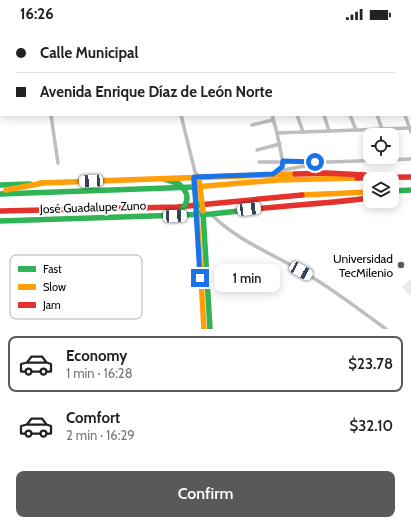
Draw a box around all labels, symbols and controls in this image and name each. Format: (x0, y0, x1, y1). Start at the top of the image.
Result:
text: 16:26 (20, 5, 54, 23)
text: Calle Municipal (40, 44, 138, 62)
text: Avenida Enrique Díaz de León Norte (40, 83, 272, 101)
map controls (363, 128, 399, 208)
button: locate (363, 128, 399, 164)
route start (306, 153, 324, 171)
button: layers (363, 172, 399, 208)
car (79, 174, 103, 188)
street label: José Guadalupe Zuno (39, 198, 147, 216)
car (236, 202, 262, 216)
car (163, 210, 187, 222)
place label: Universidad TecMilenio (333, 251, 393, 280)
legend (10, 255, 142, 319)
car (288, 260, 314, 282)
marker: Universidad TecMilenio (396, 260, 406, 270)
text: Fast (43, 262, 62, 276)
callout: 1 min (214, 264, 280, 292)
route end (191, 269, 209, 287)
text: 1 min (232, 270, 262, 286)
text: Slow (43, 280, 66, 294)
text: Jam (42, 298, 61, 312)
icon: car (18, 346, 54, 382)
text: Economy (66, 347, 127, 365)
text: $23.78 (348, 355, 393, 373)
text: 1 min · 16:28 (66, 365, 133, 381)
icon: car (18, 408, 54, 444)
text: Comfort (66, 409, 120, 427)
text: $32.10 (349, 417, 393, 435)
text: 2 min · 16:29 (66, 427, 135, 443)
button: Confirm (16, 471, 395, 517)

